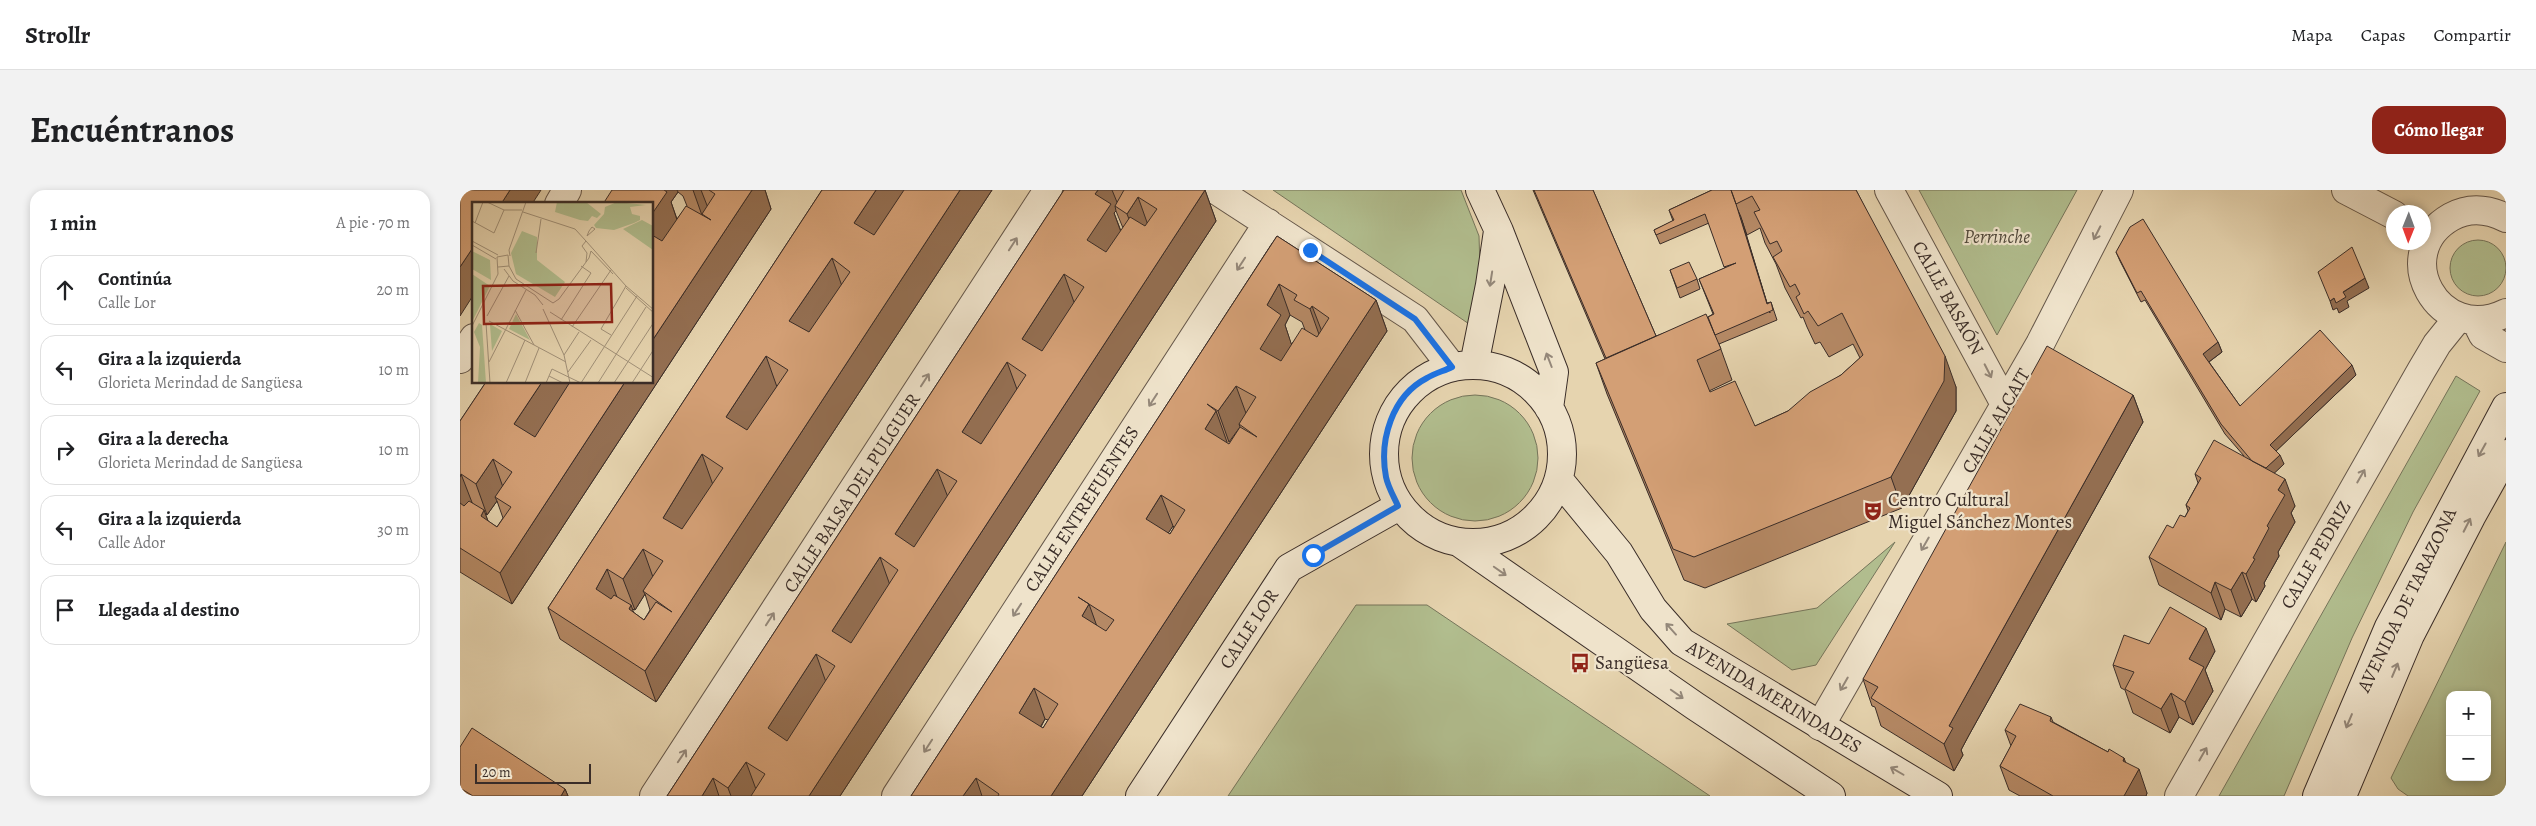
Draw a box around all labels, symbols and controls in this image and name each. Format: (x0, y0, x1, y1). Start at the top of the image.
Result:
text: Strollr (25, 19, 90, 51)
text: Mapa (2291, 23, 2333, 47)
text: Capas (2361, 23, 2405, 47)
text: Compartir (2433, 23, 2511, 47)
text: Encuéntranos (30, 106, 234, 154)
button: Cómo llegar (2372, 106, 2506, 154)
inset map (472, 202, 654, 384)
north arrow (2386, 205, 2431, 250)
text: 1 min (50, 209, 97, 237)
text: A pie · 70 m (336, 212, 410, 234)
park label: Perrinche (1964, 224, 2030, 250)
one-way arrow (2092, 226, 2102, 241)
street label: CALLE BASAÓN (1906, 236, 1990, 360)
one-way arrow (1008, 237, 1018, 251)
route end (1299, 239, 1322, 262)
one-way arrow (1236, 256, 1246, 270)
text: Continúa (98, 266, 172, 292)
one-way arrow (1486, 271, 1496, 287)
icon: ahead (51, 276, 79, 304)
text: 20 m (376, 279, 409, 301)
text: Calle Lor (98, 292, 156, 314)
text: Gira a la izquierda (98, 346, 241, 372)
one-way arrow (1544, 353, 1553, 368)
icon: left (51, 356, 79, 384)
text: 10 m (379, 359, 409, 381)
street label: CALLE ALCAIT (1955, 363, 2037, 478)
one-way arrow (1984, 363, 1993, 378)
text: Glorieta Merindad de Sangüesa (98, 372, 303, 394)
one-way arrow (920, 373, 930, 387)
street label: CALLE BALSA DEL PULGUER (778, 388, 927, 598)
one-way arrow (1148, 393, 1158, 407)
street label: CALLE ENTREFUENTES (1019, 421, 1145, 597)
text: Gira a la derecha (98, 426, 229, 452)
icon: right (51, 436, 79, 464)
text: 10 m (379, 439, 409, 461)
one-way arrow (2477, 442, 2487, 457)
text: Glorieta Merindad de Sangüesa (98, 452, 303, 474)
one-way arrow (2357, 469, 2367, 483)
place label: Centro Cultural Miguel Sánchez Montes (1888, 487, 2072, 535)
street label: CALLE PEDRIZ (2275, 496, 2357, 614)
theatre icon: Centro Cultural Miguel Sánchez Montes (1862, 500, 1884, 522)
street label: AVENIDA DE TARAZONA (2351, 503, 2463, 697)
text: Gira a la izquierda (98, 506, 241, 532)
icon: left (51, 516, 79, 544)
one-way arrow (2462, 517, 2472, 532)
text: 30 m (377, 519, 409, 541)
text: Calle Ador (98, 532, 165, 554)
one-way arrow (1920, 536, 1930, 551)
route start (1302, 544, 1325, 567)
one-way arrow (1493, 566, 1507, 576)
street label: CALLE LOR (1213, 583, 1285, 674)
icon: arrive (51, 596, 79, 624)
text: Llegada al destino (98, 597, 240, 623)
one-way arrow (1011, 602, 1021, 616)
one-way arrow (765, 613, 775, 627)
one-way arrow (1665, 623, 1676, 636)
street label: AVENIDA MERINDADES (1681, 634, 1866, 760)
place label: Sangüesa (1595, 650, 1669, 676)
bus stop icon: Sangüesa (1569, 652, 1591, 674)
one-way arrow (2392, 663, 2401, 678)
one-way arrow (1838, 677, 1848, 691)
one-way arrow (1669, 689, 1683, 699)
map controls (2446, 691, 2491, 781)
button: + (2446, 691, 2491, 736)
one-way arrow (2344, 713, 2353, 728)
button: − (2446, 736, 2491, 781)
one-way arrow (923, 739, 933, 753)
one-way arrow (2198, 747, 2208, 761)
one-way arrow (677, 749, 687, 763)
scale bar (475, 761, 591, 784)
text: 20 m (482, 763, 511, 782)
one-way arrow (1890, 765, 1904, 775)

